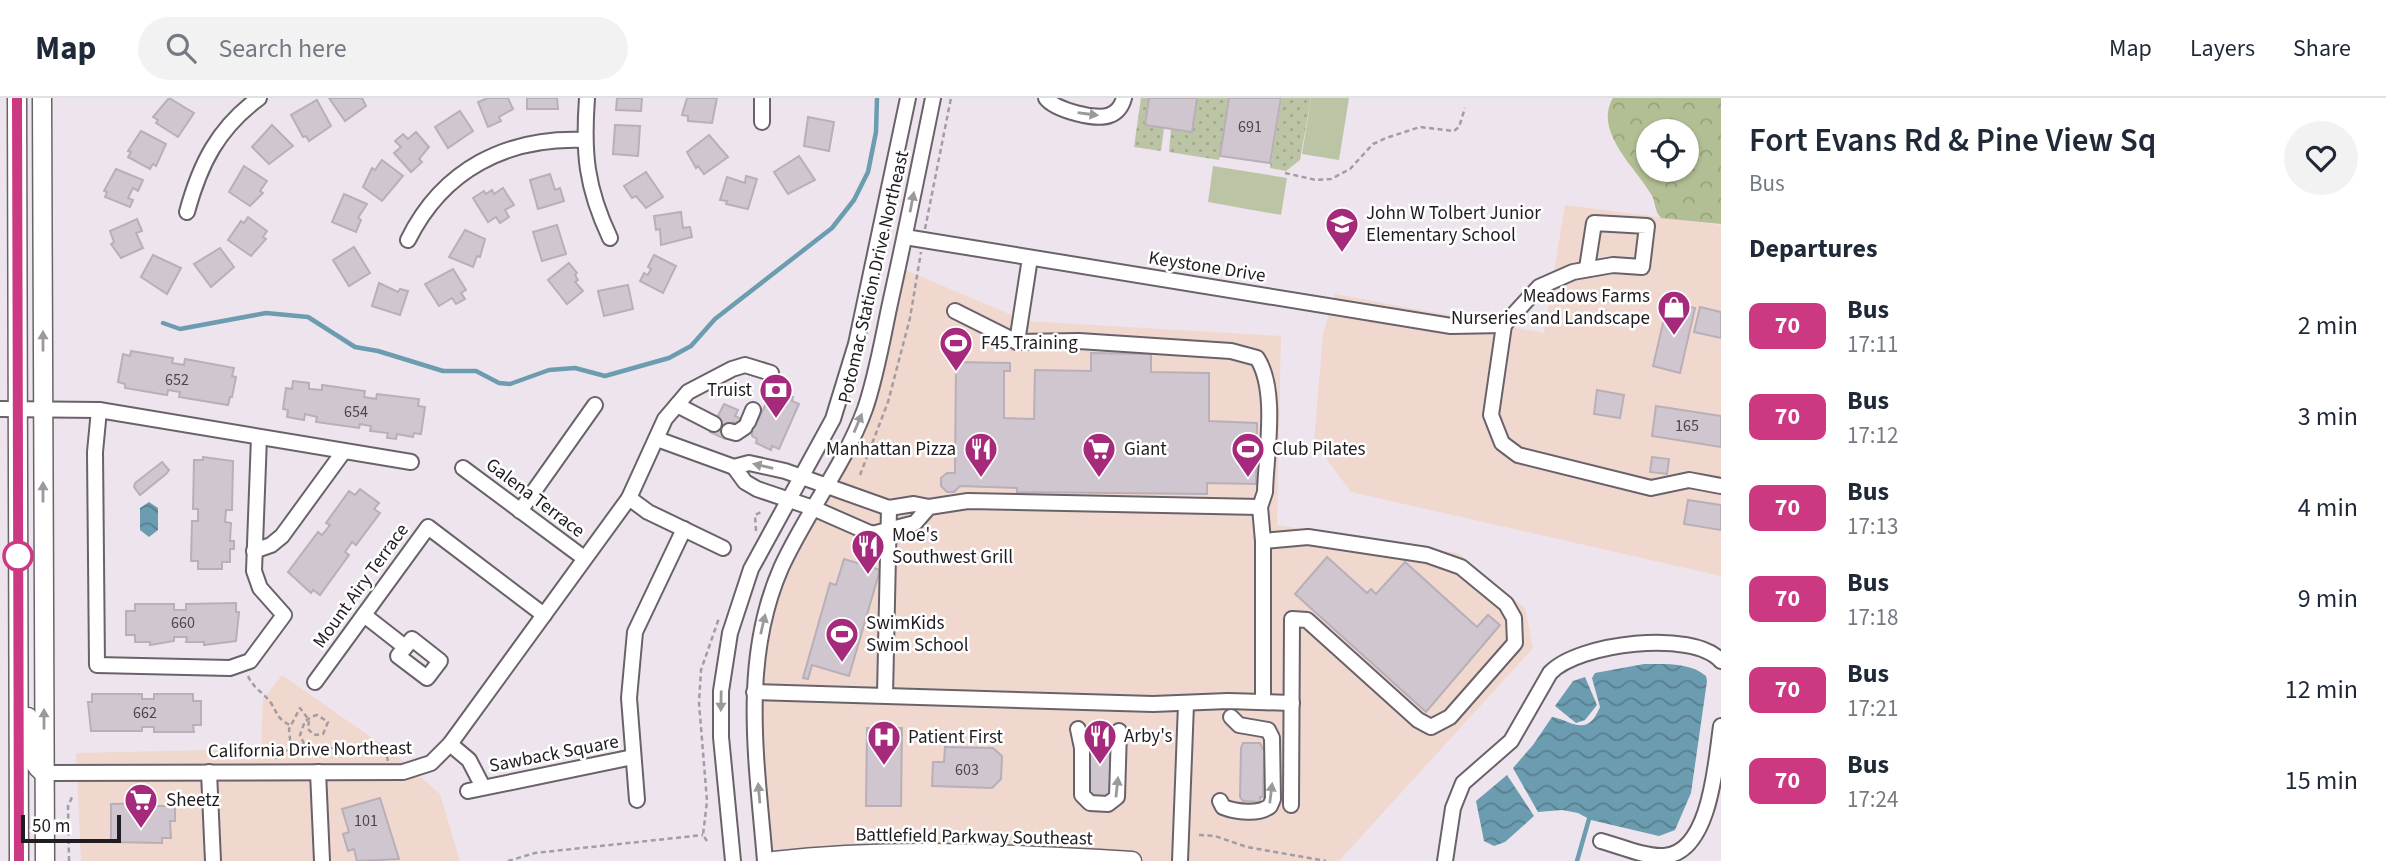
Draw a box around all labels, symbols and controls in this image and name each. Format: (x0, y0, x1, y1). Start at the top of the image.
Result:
search box (138, 17, 628, 80)
text: Map (35, 25, 96, 72)
icon: search (162, 29, 200, 67)
text: Search here (218, 30, 347, 67)
text: Map (2109, 31, 2152, 66)
text: Layers (2190, 31, 2255, 66)
text: Share (2293, 31, 2351, 66)
one-way arrow (1077, 109, 1099, 120)
house number: 691 (1238, 116, 1262, 138)
text: Fort Evans Rd & Pine View Sq (1749, 117, 2156, 164)
map controls (1636, 119, 1699, 182)
button: locate (1636, 119, 1699, 182)
button: heart (2284, 121, 2358, 195)
street label: Potomac Station Drive Northeast (832, 147, 916, 406)
text: Bus (1749, 167, 1785, 200)
one-way arrow (907, 191, 918, 213)
place label: John W Tolbert Junior Elementary School (1366, 200, 1541, 249)
school or university icon: John W Tolbert Junior Elementary School (1323, 205, 1361, 254)
text: Departures (1749, 230, 1877, 267)
street label: Keystone Drive (1147, 244, 1267, 290)
place label: Meadows Farms Nurseries and Landscape (1451, 283, 1650, 332)
shop icon: Meadows Farms Nurseries and Landscape (1655, 288, 1693, 337)
text: Bus (1847, 291, 1889, 328)
text: 2 min (2298, 307, 2358, 344)
text: 70 (1775, 308, 1800, 343)
sports icon: F45 Training (937, 324, 975, 373)
text: 17:11 (1847, 328, 1898, 361)
one-way arrow (37, 329, 49, 351)
place label: F45 Training (981, 330, 1078, 357)
house number: 652 (165, 369, 189, 391)
bank icon: Truist (757, 371, 795, 420)
place label: Truist (707, 377, 753, 404)
text: Bus (1847, 382, 1889, 419)
text: 3 min (2298, 398, 2358, 435)
text: 70 (1775, 399, 1800, 434)
house number: 654 (344, 401, 368, 423)
one-way arrow (853, 412, 864, 433)
house number: 165 (1675, 415, 1699, 437)
text: 17:12 (1847, 419, 1898, 452)
restaurant icon: Manhattan Pizza (962, 430, 1000, 479)
supermarket icon: Giant (1080, 430, 1118, 479)
sports icon: Club Pilates (1229, 430, 1267, 479)
place label: Manhattan Pizza (826, 436, 956, 463)
place label: Giant (1124, 436, 1167, 463)
place label: Club Pilates (1272, 436, 1366, 463)
street label: Galena Terrace (480, 452, 590, 544)
one-way arrow (752, 460, 774, 471)
text: Bus (1847, 473, 1889, 510)
one-way arrow (37, 481, 49, 503)
text: 4 min (2298, 489, 2358, 526)
text: 70 (1775, 490, 1800, 525)
text: 17:13 (1847, 510, 1898, 543)
street label: Mount Airy Terrace (307, 518, 415, 654)
place label: Moe's Southwest Grill (892, 522, 1013, 571)
restaurant icon: Moe's Southwest Grill (849, 527, 887, 576)
unlabelled marker (3, 541, 33, 571)
text: Bus (1847, 564, 1889, 601)
text: 9 min (2298, 580, 2358, 617)
text: 70 (1775, 581, 1800, 616)
text: 17:18 (1847, 601, 1898, 634)
place label: SwimKids Swim School (866, 610, 969, 659)
house number: 660 (171, 612, 195, 634)
one-way arrow (758, 613, 769, 635)
sports icon: SwimKids Swim School (823, 615, 861, 664)
text: Bus (1847, 655, 1889, 692)
text: 12 min (2285, 671, 2358, 708)
text: 70 (1775, 672, 1800, 707)
one-way arrow (716, 690, 727, 712)
text: 17:21 (1847, 692, 1898, 725)
house number: 662 (133, 702, 157, 724)
one-way arrow (38, 708, 50, 730)
restaurant icon: Arby's (1081, 717, 1119, 766)
hospital icon: Patient First (865, 718, 903, 767)
place label: Arby's (1124, 723, 1173, 750)
place label: Patient First (908, 724, 1004, 751)
street label: Sawback Square (487, 728, 621, 780)
street label: California Drive Northeast (208, 735, 413, 765)
text: Bus (1847, 746, 1889, 783)
house number: 603 (955, 759, 979, 781)
text: 15 min (2285, 762, 2358, 799)
text: 70 (1775, 763, 1800, 798)
one-way arrow (1112, 776, 1123, 798)
supermarket icon: Sheetz (122, 781, 160, 830)
one-way arrow (753, 782, 764, 804)
one-way arrow (1266, 782, 1277, 804)
text: 17:24 (1847, 783, 1898, 816)
place label: Sheetz (166, 787, 220, 814)
house number: 101 (354, 810, 378, 832)
scale bar (21, 812, 121, 844)
text: 50 m (32, 813, 70, 840)
street label: Battlefield Parkway Southeast (855, 821, 1094, 853)

